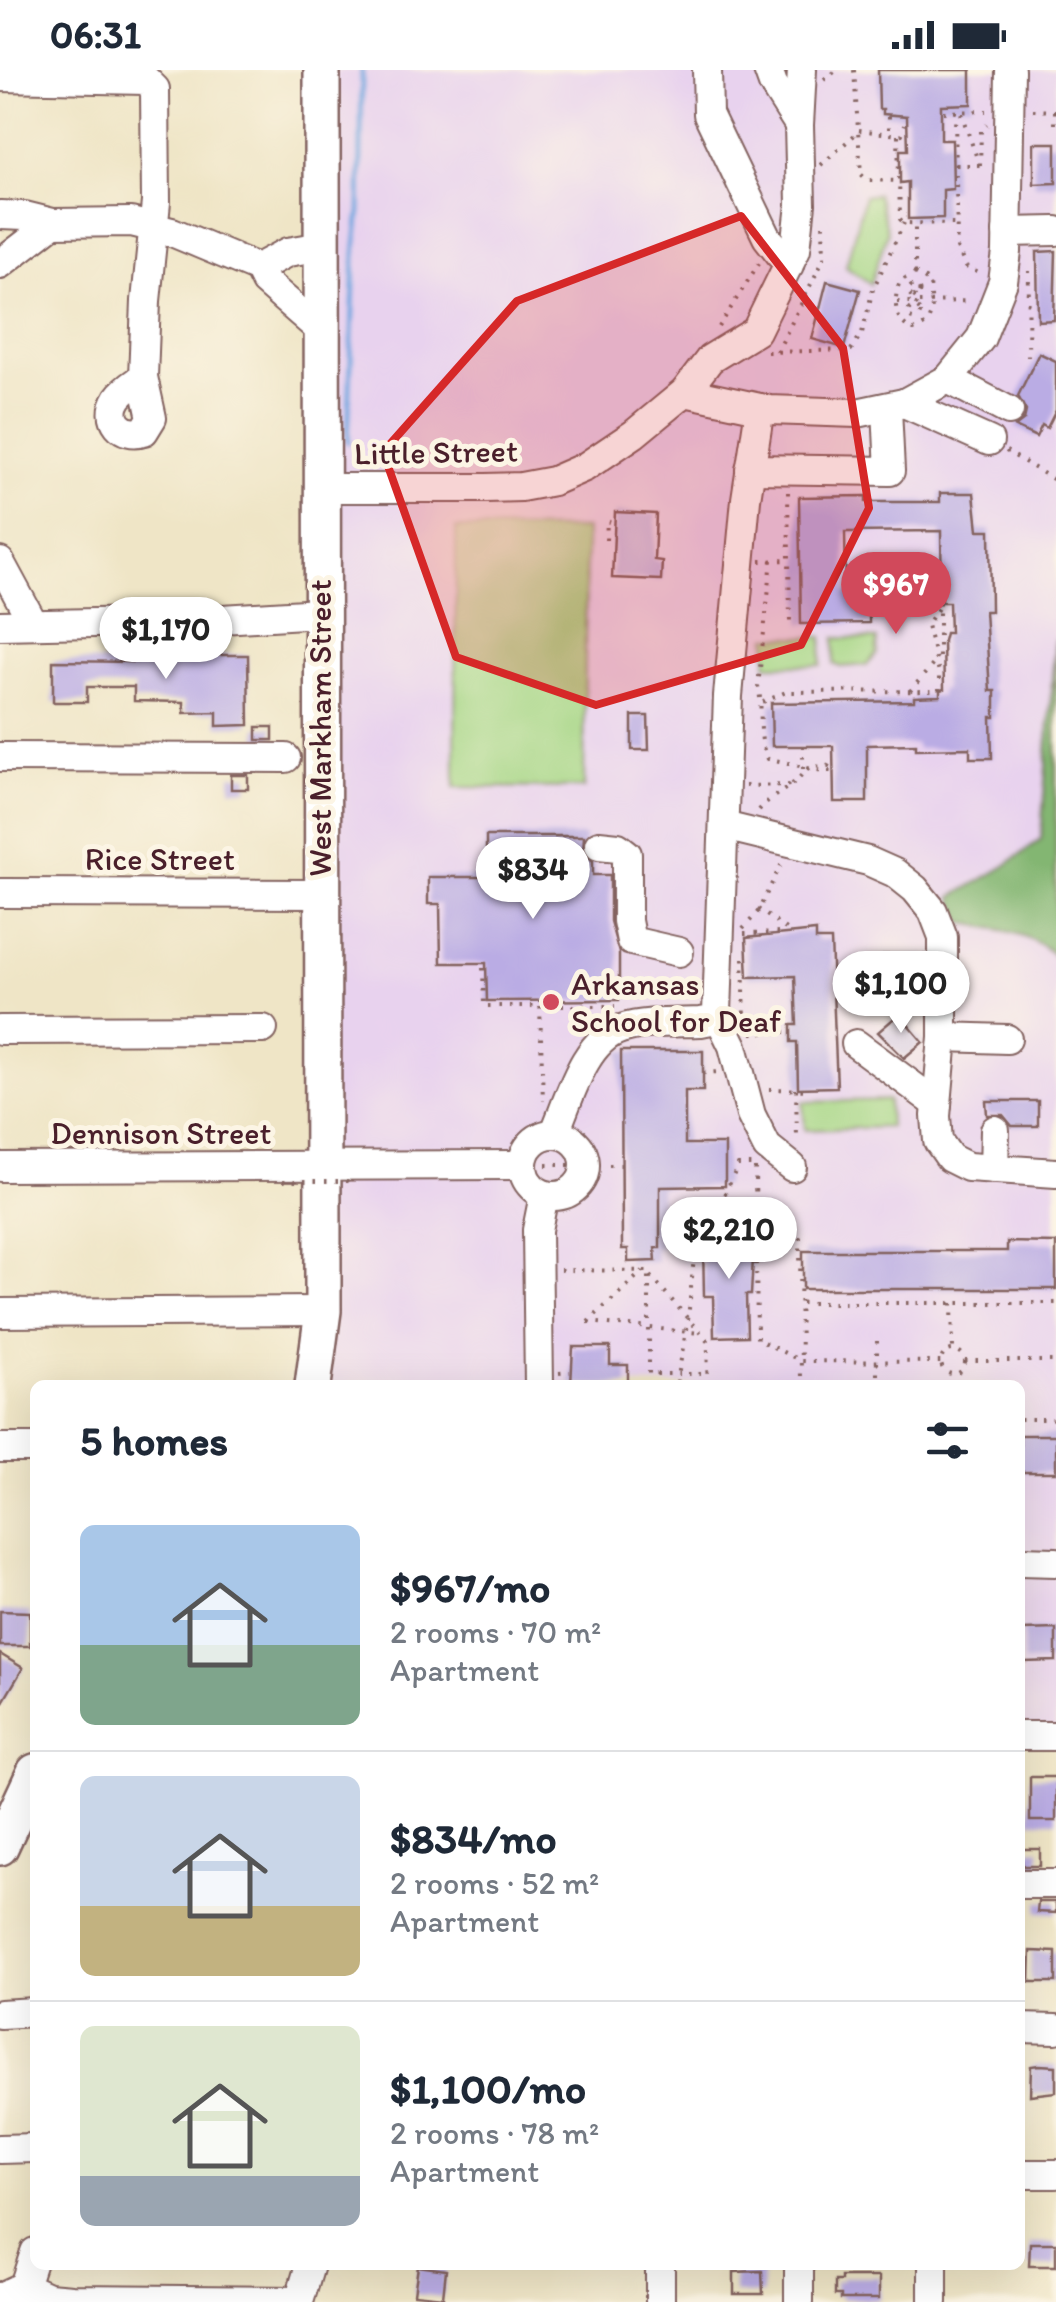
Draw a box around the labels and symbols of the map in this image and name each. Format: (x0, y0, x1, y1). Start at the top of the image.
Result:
street label: Little Street (354, 432, 518, 472)
pin: $967 (837, 552, 955, 637)
street label: West Markham Street (301, 579, 339, 877)
pin: $1,170 (85, 597, 247, 682)
pin: $834 (474, 837, 592, 922)
street label: Rice Street (85, 840, 235, 878)
pin: $1,100 (820, 951, 982, 1036)
place label: Arkansas School for Deaf (571, 965, 782, 1040)
marker: Arkansas School for Deaf (540, 991, 562, 1013)
street label: Dennison Street (51, 1114, 271, 1152)
pin: $2,210 (648, 1197, 810, 1282)

